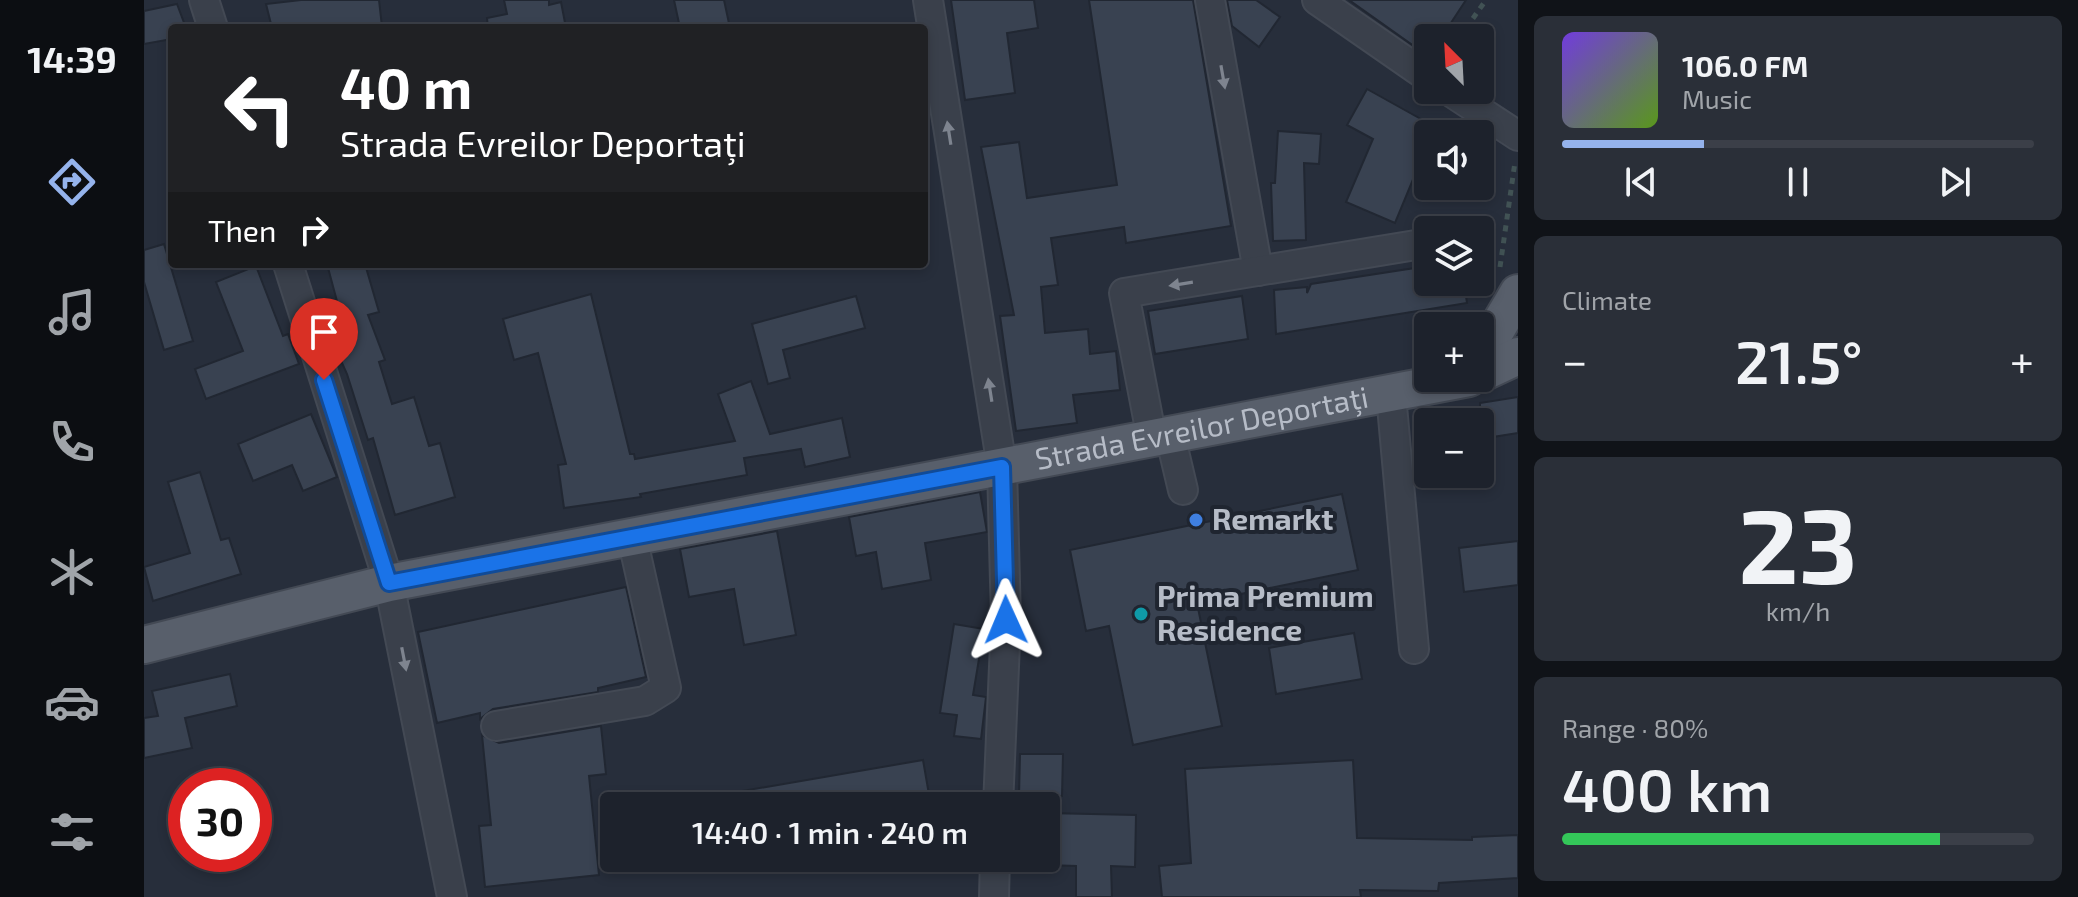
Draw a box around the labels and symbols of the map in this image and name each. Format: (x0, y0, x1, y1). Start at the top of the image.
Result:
north arrow (1414, 24, 1494, 104)
one-way arrow (1218, 65, 1230, 90)
one-way arrow (942, 120, 955, 145)
one-way arrow (1168, 278, 1193, 290)
pin (290, 298, 358, 380)
one-way arrow (983, 377, 996, 402)
street label: Strada Evreilor Deportaţi (1032, 378, 1371, 476)
place label: Remarkt (1212, 500, 1334, 536)
marker: Remarkt (1187, 511, 1205, 529)
place label: Prima Premium Residence (1157, 577, 1374, 647)
position arrow (964, 578, 1048, 662)
marker: Prima Premium Residence (1132, 605, 1150, 623)
one-way arrow (398, 647, 411, 672)
speed limit sign: 30 (168, 768, 272, 872)

